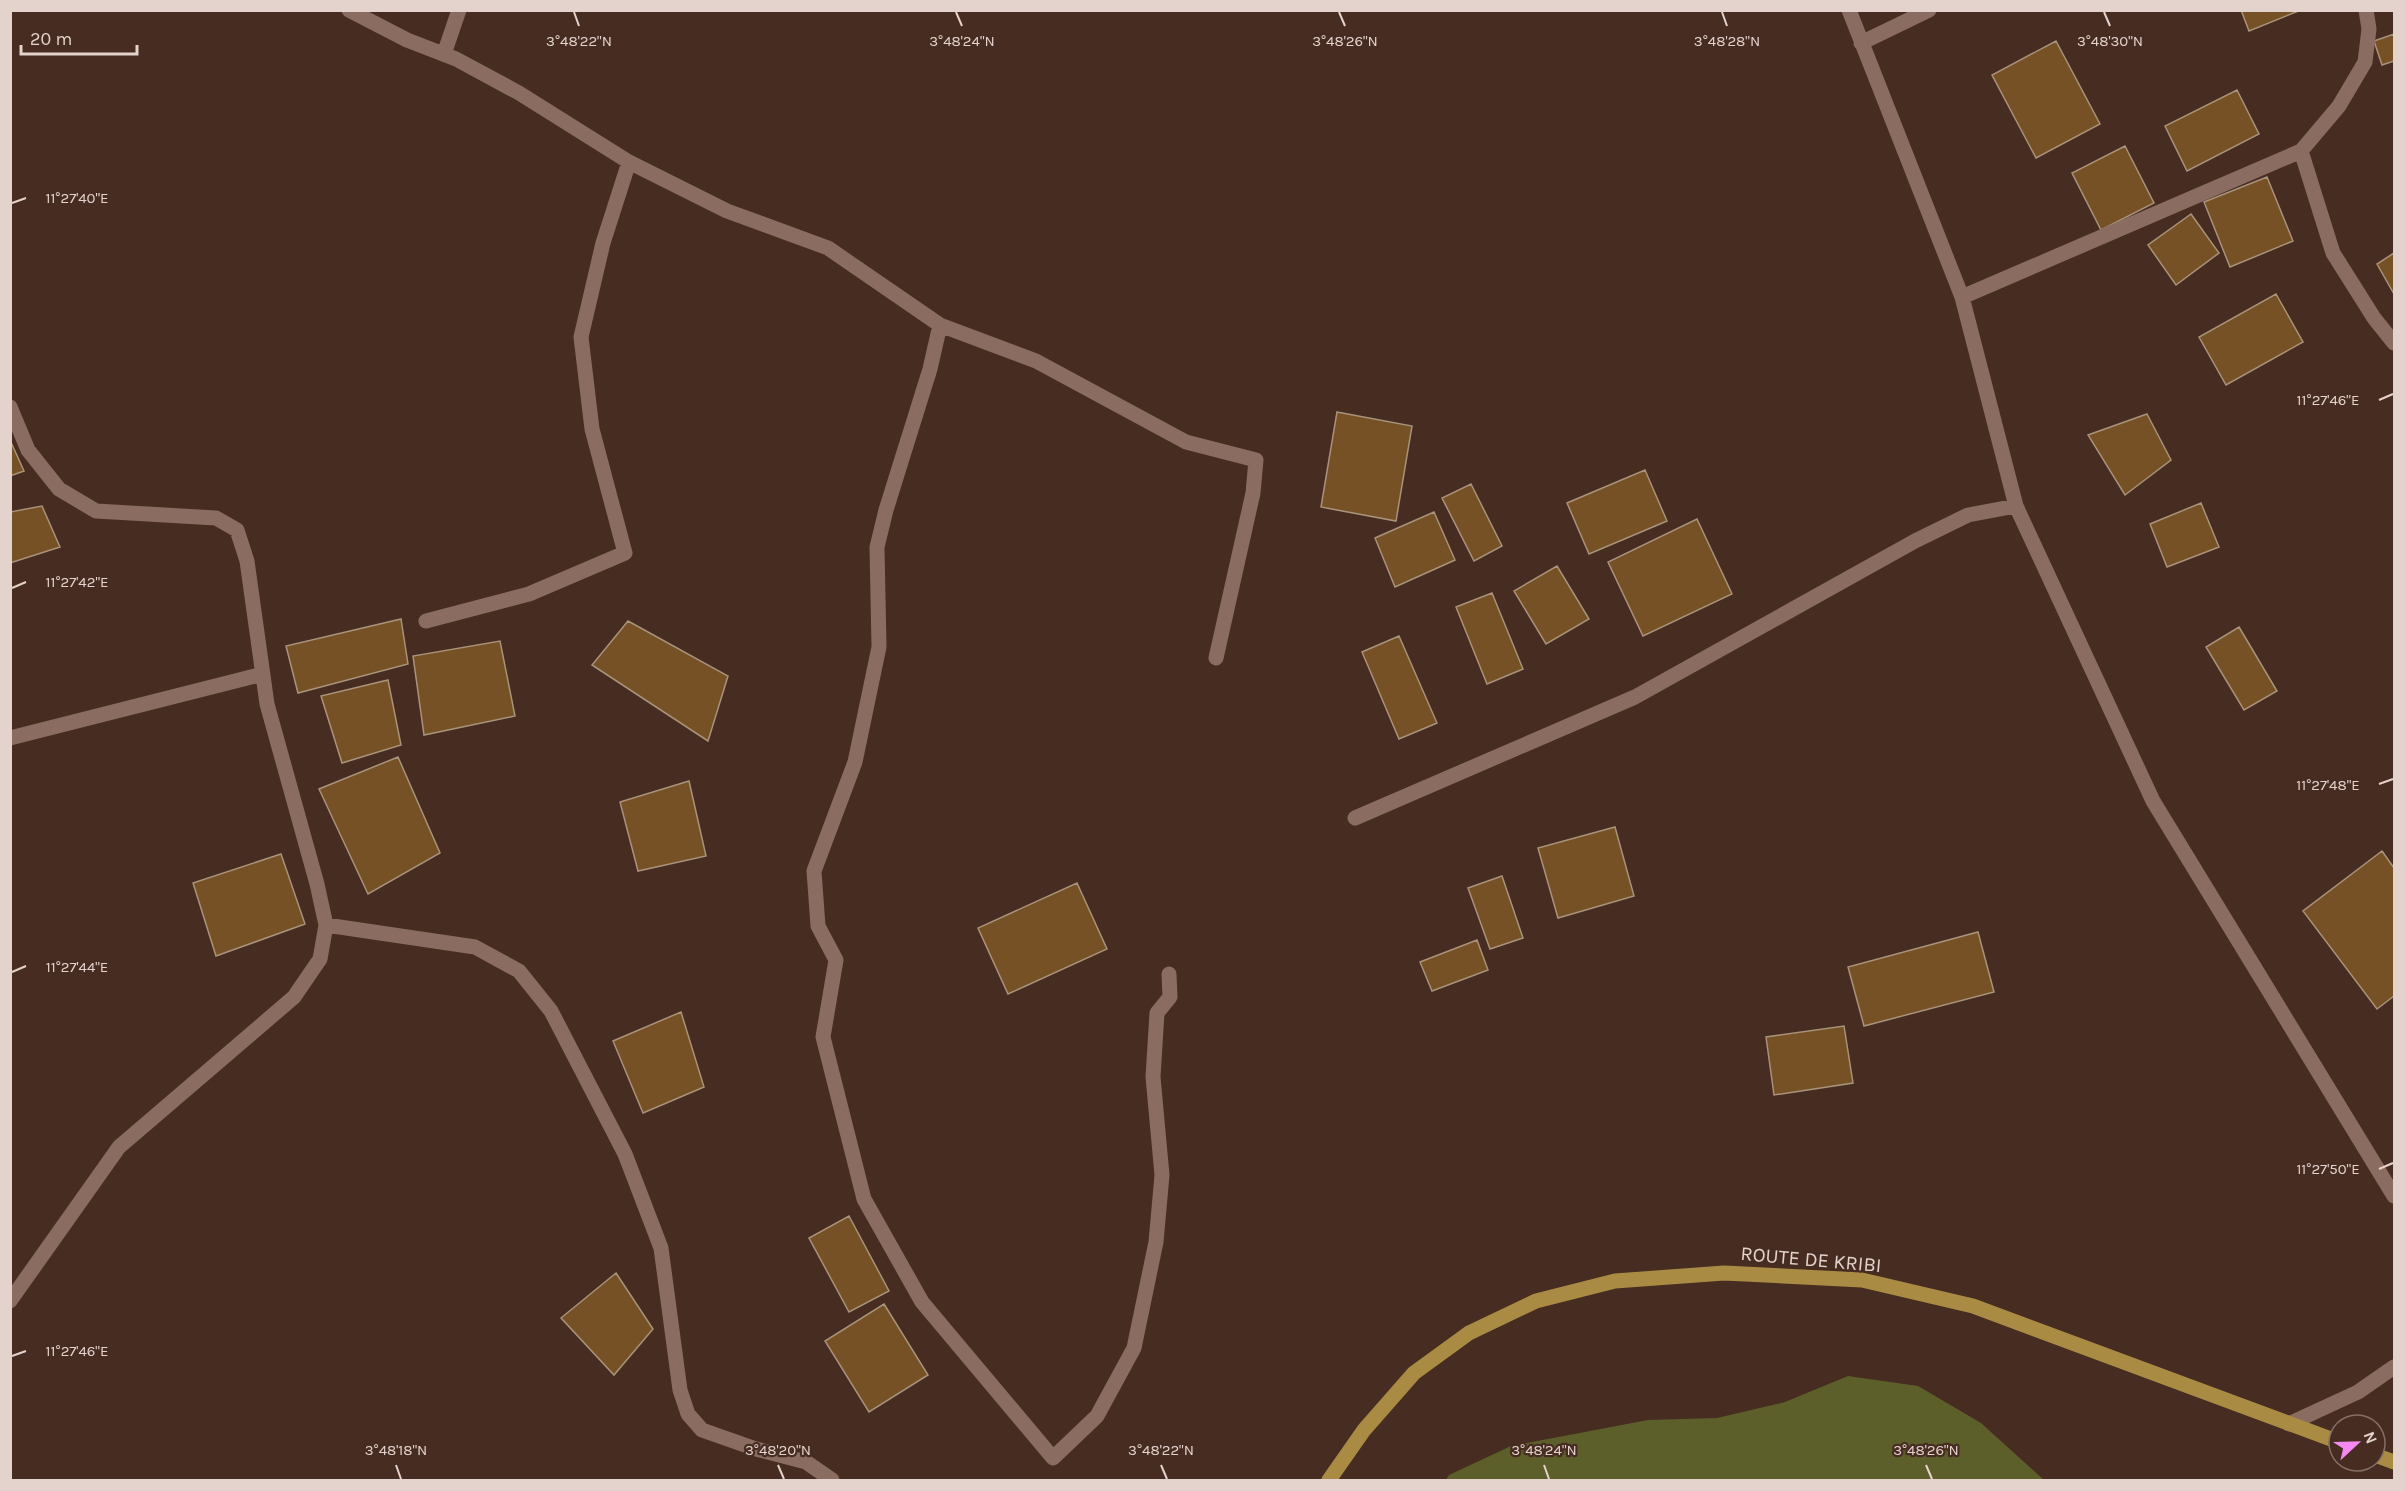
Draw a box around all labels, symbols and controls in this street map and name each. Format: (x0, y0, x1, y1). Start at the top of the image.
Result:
scale bar (21, 18, 136, 56)
text: 20 m (30, 28, 72, 50)
text: 3°48'22"N (546, 32, 612, 50)
text: 3°48'24"N (929, 32, 995, 50)
text: 3°48'26"N (1312, 32, 1378, 50)
text: 3°48'28"N (1694, 32, 1760, 50)
text: 3°48'30"N (2077, 32, 2143, 50)
text: 11°27'40"E (45, 189, 109, 207)
text: 11°27'46"E (2297, 391, 2359, 409)
text: 11°27'42"E (46, 573, 108, 591)
text: 11°27'48"E (2296, 776, 2360, 794)
text: 11°27'44"E (46, 958, 108, 976)
text: 11°27'50"E (2296, 1160, 2360, 1178)
street label: ROUTE DE KRIBI (1739, 1242, 1882, 1277)
text: 11°27'46"E (46, 1342, 108, 1360)
north arrow (2327, 1413, 2387, 1473)
text: N (2359, 1429, 2381, 1446)
text: 3°48'18"N (365, 1441, 427, 1459)
text: 3°48'20"N (745, 1441, 811, 1459)
text: 3°48'22"N (1128, 1441, 1194, 1459)
text: 3°48'24"N (1511, 1441, 1577, 1459)
text: 3°48'26"N (1893, 1441, 1959, 1459)

